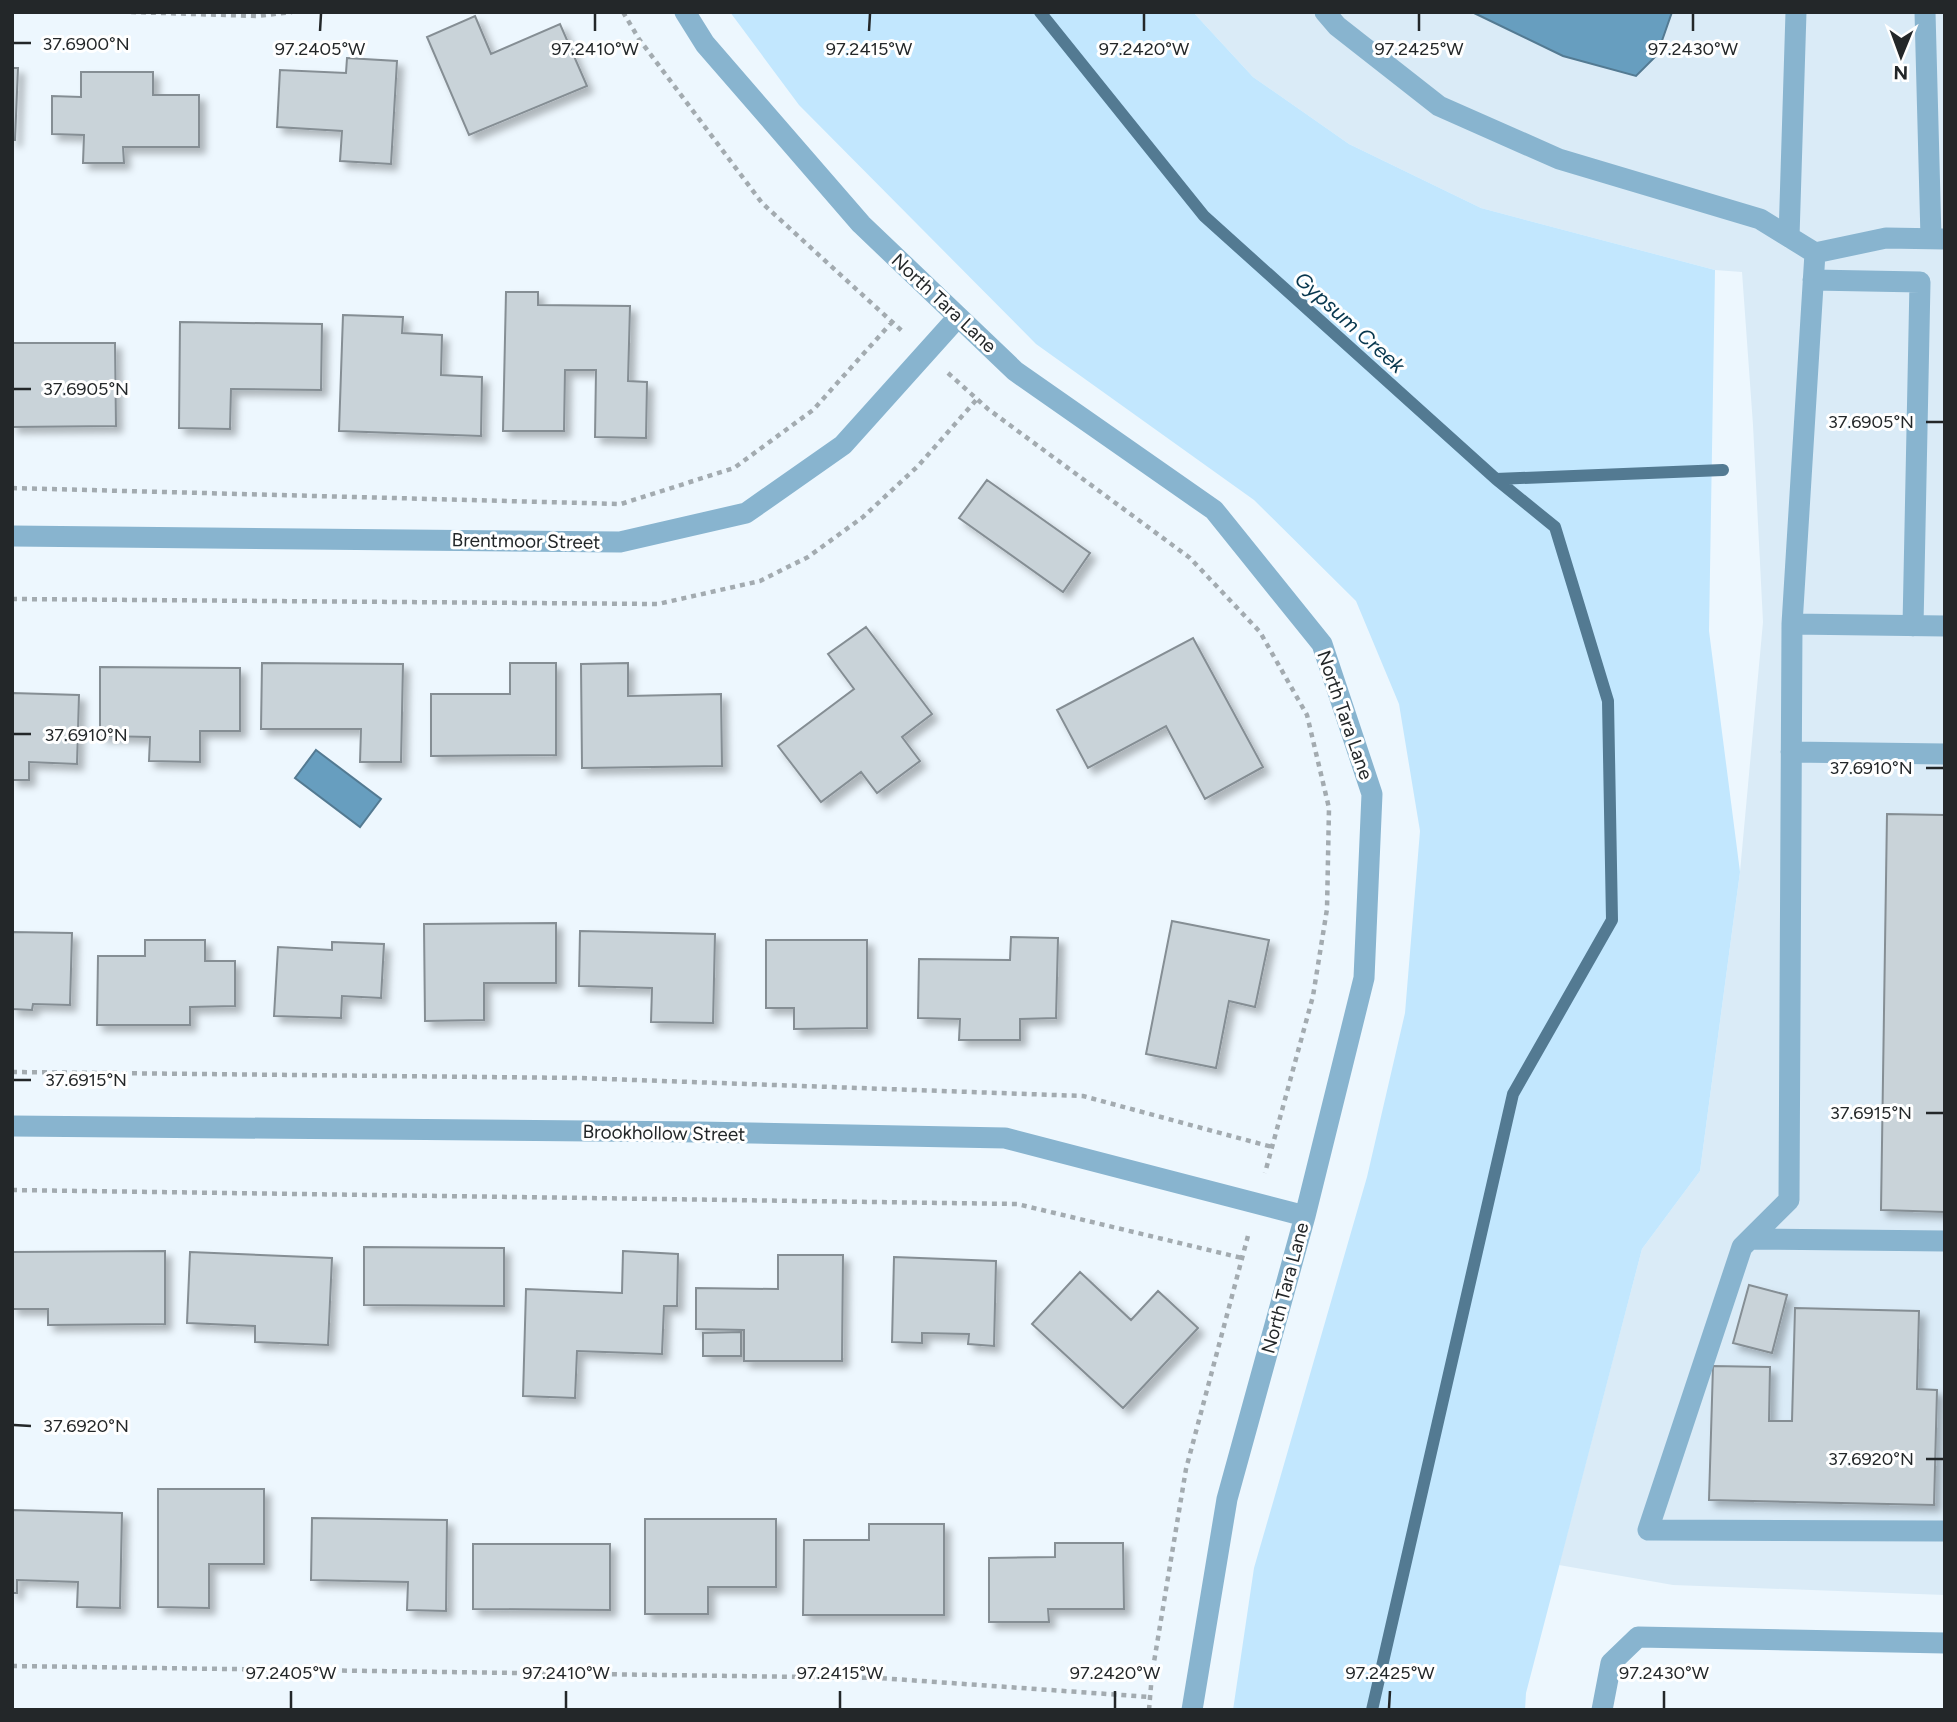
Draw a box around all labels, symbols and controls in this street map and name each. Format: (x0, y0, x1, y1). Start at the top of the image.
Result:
north arrow (1866, 21, 1936, 91)
text: 37.6900°N (42, 33, 130, 55)
text: 97.2405°W (275, 38, 366, 60)
text: 97.2410°W (551, 38, 640, 60)
text: 97.2415°W (826, 38, 913, 60)
text: 97.2420°W (1099, 38, 1190, 60)
text: 97.2425°W (1374, 38, 1464, 60)
text: 97.2430°W (1648, 38, 1739, 60)
text: N (1893, 61, 1908, 84)
street label: North Tara Lane (887, 249, 1001, 357)
water label: Gypsum Creek (1290, 266, 1411, 379)
text: 37.6905°N (43, 378, 129, 400)
text: 37.6905°N (1828, 411, 1914, 433)
street label: Brentmoor Street (451, 528, 601, 554)
street label: North Tara Lane (1312, 647, 1378, 783)
text: 37.6910°N (44, 724, 128, 746)
text: 37.6910°N (1829, 757, 1913, 779)
text: 37.6915°N (45, 1069, 127, 1091)
text: 37.6915°N (1830, 1102, 1912, 1124)
street label: Brookhollow Street (582, 1120, 746, 1146)
street label: North Tara Lane (1256, 1220, 1314, 1356)
text: 37.6920°N (43, 1415, 129, 1437)
text: 37.6920°N (1828, 1448, 1914, 1470)
text: 97.2405°W (246, 1662, 337, 1684)
text: 97.2410°W (522, 1662, 611, 1684)
text: 97.2415°W (797, 1662, 884, 1684)
text: 97.2420°W (1070, 1662, 1161, 1684)
text: 97.2425°W (1345, 1662, 1435, 1684)
text: 97.2430°W (1619, 1662, 1710, 1684)

